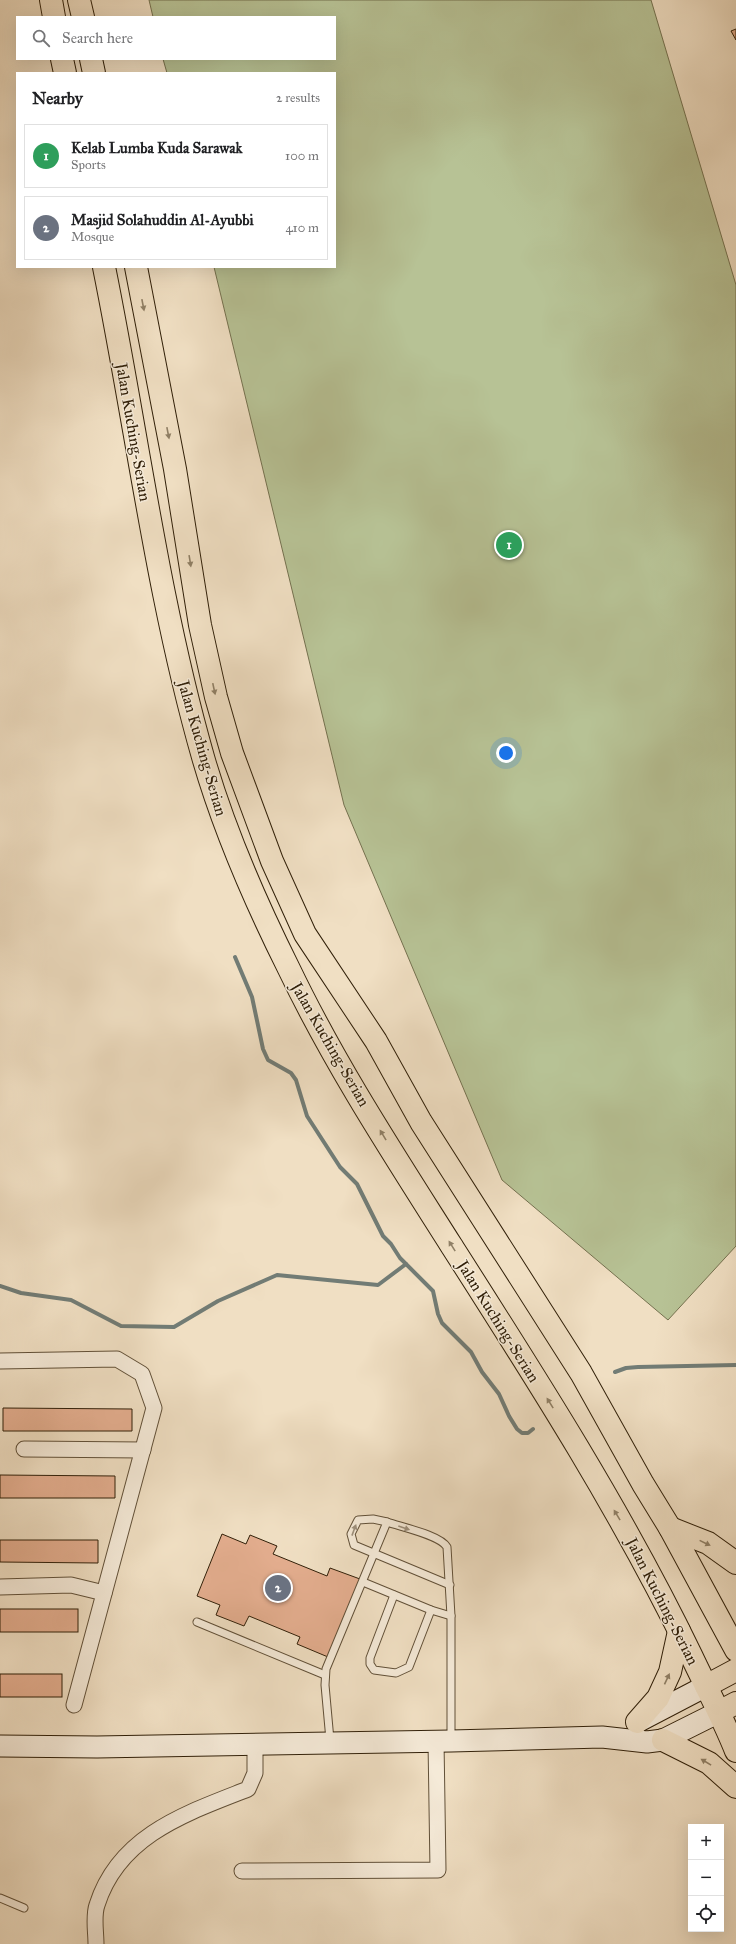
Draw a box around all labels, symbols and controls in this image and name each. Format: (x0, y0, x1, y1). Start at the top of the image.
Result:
search box (16, 16, 336, 60)
icon: search (30, 27, 52, 49)
text: Search here (62, 29, 133, 47)
text: Nearby (32, 88, 83, 109)
text: 2 results (276, 90, 320, 106)
text: Kelab Lumba Kuda Sarawak (71, 139, 242, 157)
text: 1 (43, 148, 49, 164)
text: 100 m (285, 148, 319, 164)
text: Sports (71, 157, 106, 173)
text: Masjid Solahuddin Al-Ayubbi (71, 211, 254, 229)
text: 2 (43, 220, 49, 236)
text: 410 m (285, 220, 319, 236)
text: Mosque (71, 229, 114, 245)
one-way arrow (140, 299, 146, 311)
street label: Jalan Kuching-Serian (111, 360, 155, 503)
one-way arrow (165, 427, 171, 439)
pin: 1 (496, 530, 522, 560)
one-way arrow (187, 555, 193, 567)
street label: Jalan Kuching-Serian (173, 676, 231, 819)
one-way arrow (211, 683, 217, 695)
your location (496, 743, 516, 763)
street label: Jalan Kuching-Serian (285, 977, 374, 1110)
one-way arrow (379, 1130, 387, 1140)
one-way arrow (448, 1240, 455, 1252)
street label: Jalan Kuching-Serian (452, 1255, 544, 1387)
one-way arrow (546, 1398, 554, 1408)
one-way arrow (613, 1510, 621, 1520)
one-way arrow (351, 1523, 357, 1535)
one-way arrow (398, 1525, 410, 1531)
street label: Jalan Kuching-Serian (621, 1533, 703, 1669)
one-way arrow (699, 1540, 711, 1546)
pin: 2 (265, 1573, 291, 1603)
one-way arrow (664, 1673, 670, 1684)
one-way arrow (700, 1759, 712, 1766)
map controls (688, 1824, 724, 1932)
button: + (688, 1824, 724, 1860)
button: − (688, 1860, 724, 1896)
button: locate (688, 1896, 724, 1932)

